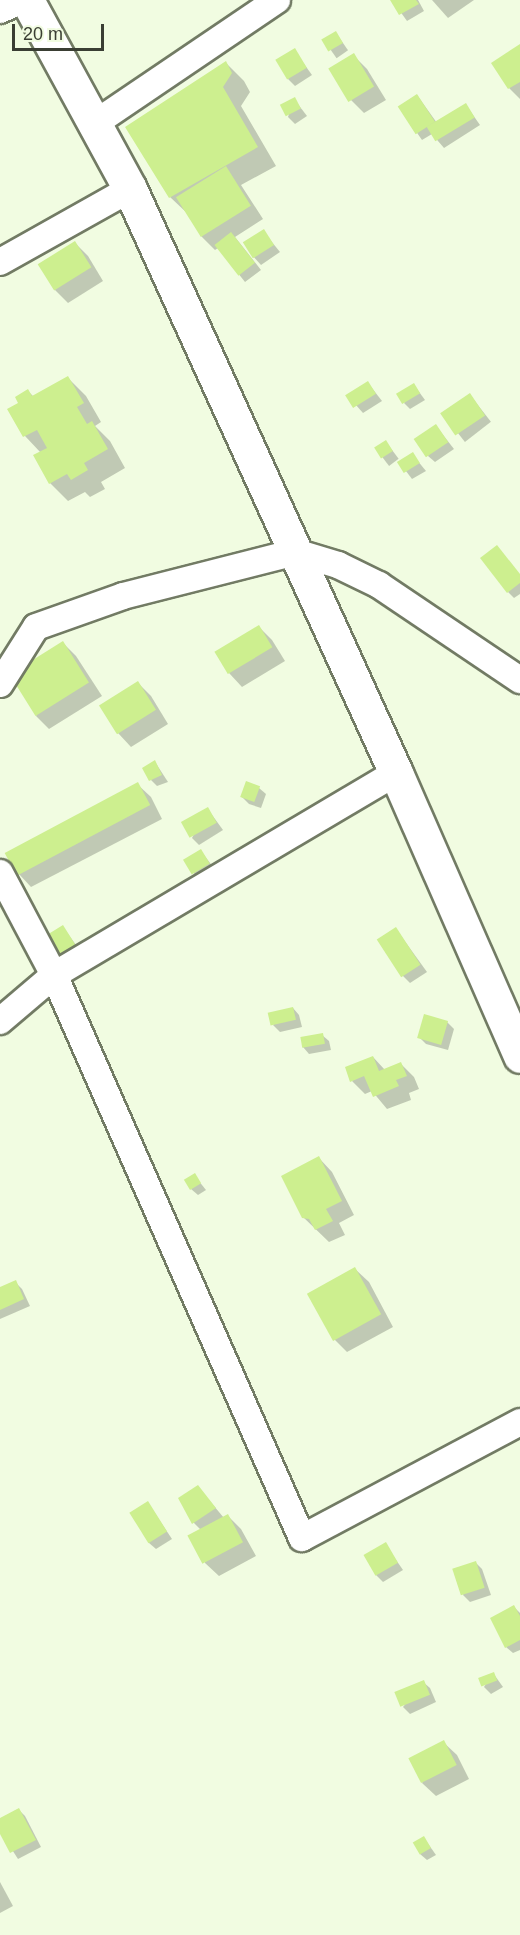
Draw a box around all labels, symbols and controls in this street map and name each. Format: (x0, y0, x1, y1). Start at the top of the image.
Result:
scale bar (15, 12, 106, 50)
text: 20 m (23, 24, 63, 44)

